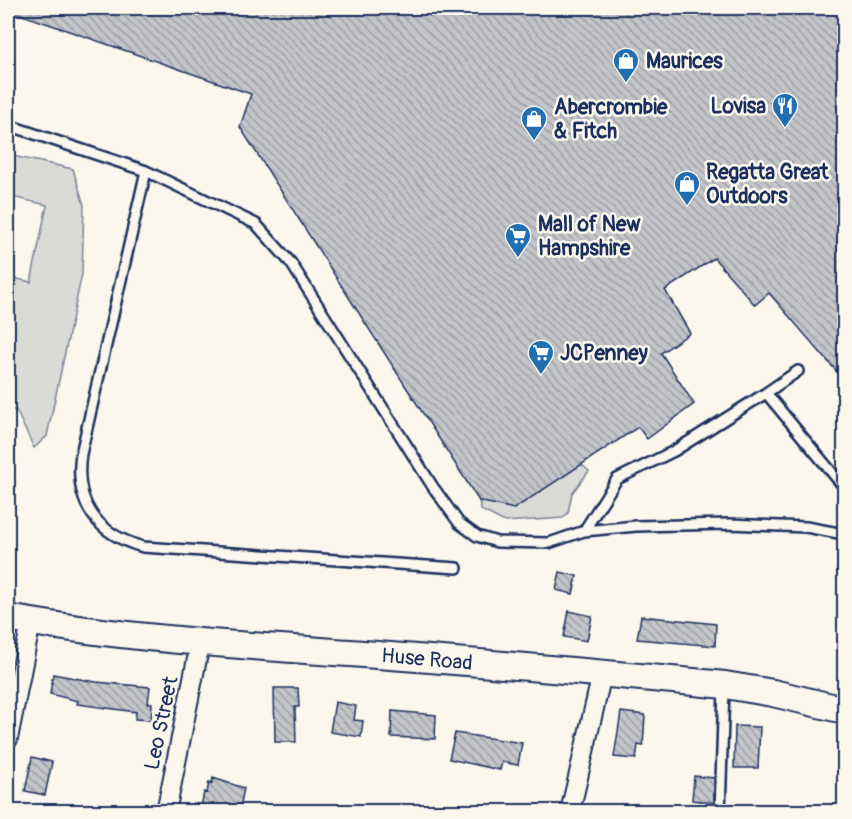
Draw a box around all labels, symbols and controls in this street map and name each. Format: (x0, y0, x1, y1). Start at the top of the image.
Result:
shop icon: Maurices (611, 46, 641, 84)
place label: Maurices (646, 48, 723, 75)
restaurant icon: Lovisa (770, 91, 800, 129)
place label: Lovisa (711, 93, 766, 120)
place label: Abercrombie & Fitch (554, 94, 668, 145)
shop icon: Abercrombie & Fitch (519, 104, 549, 142)
place label: Regatta Great Outdoors (706, 159, 829, 210)
shop icon: Regatta Great Outdoors (672, 169, 702, 207)
place label: Mall of New Hampshire (538, 211, 641, 262)
supermarket icon: Mall of New Hampshire (503, 221, 533, 259)
supermarket icon: JCPenney (526, 338, 556, 376)
place label: JCPenney (560, 340, 648, 367)
street label: Huse Road (380, 642, 474, 677)
street label: Leo Street (138, 673, 185, 772)

